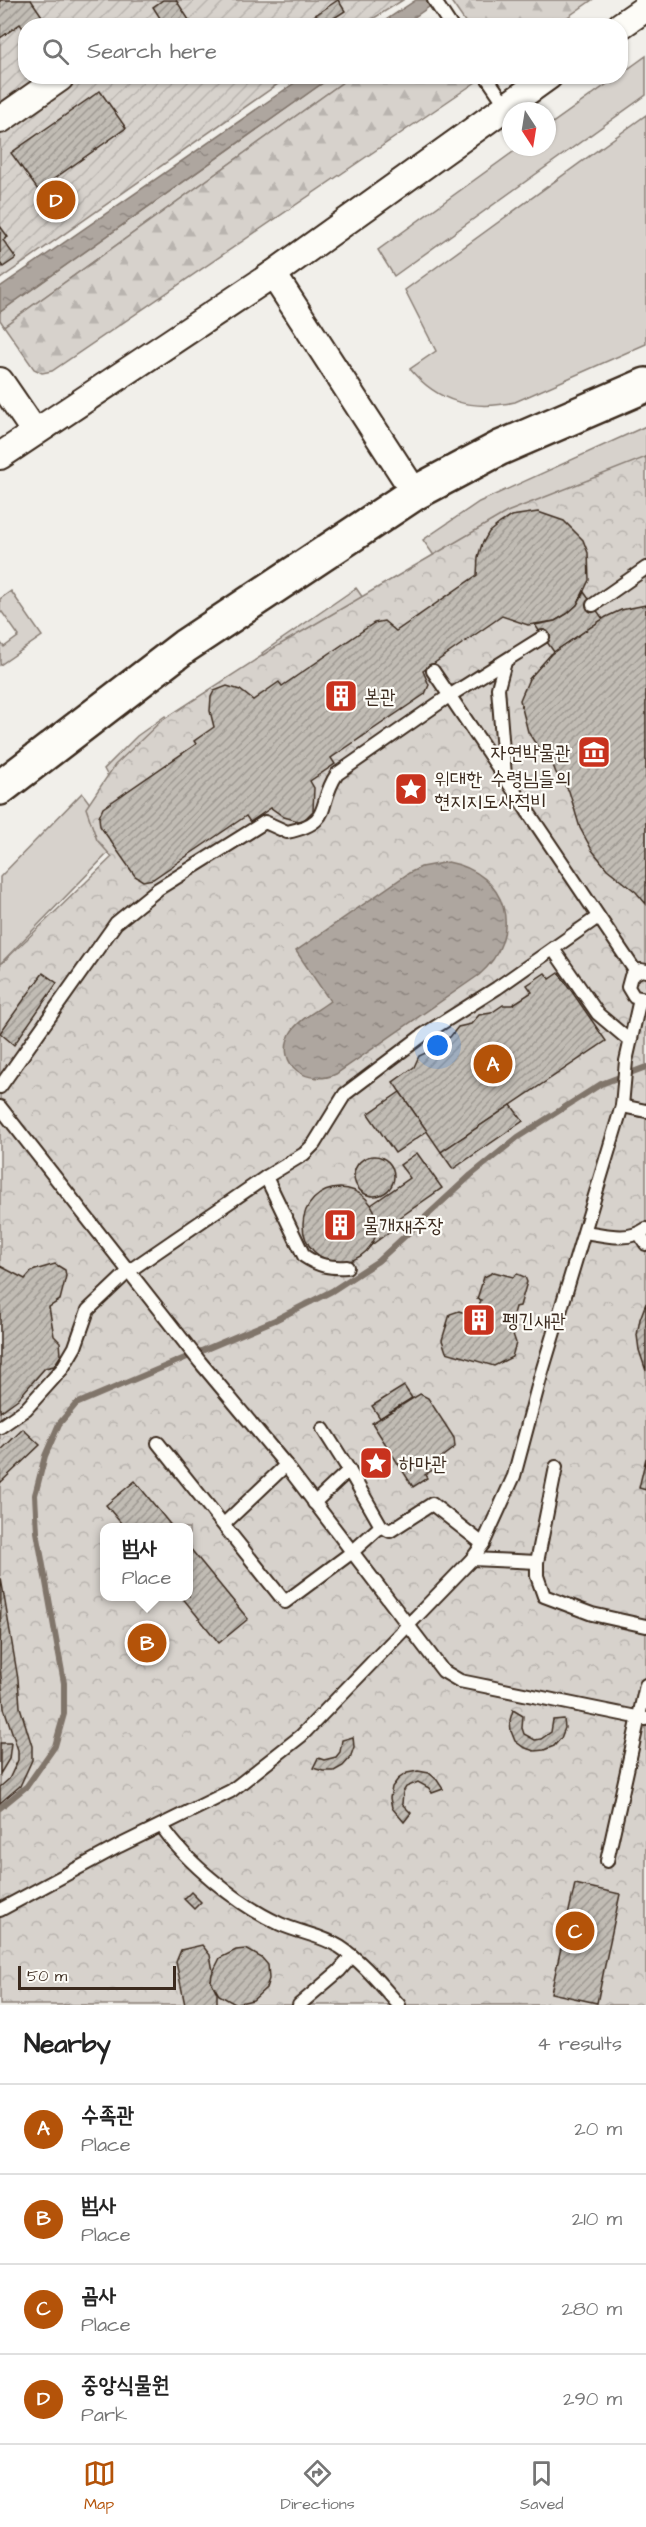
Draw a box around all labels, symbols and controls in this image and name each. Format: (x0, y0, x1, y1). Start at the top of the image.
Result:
search box (18, 18, 628, 84)
icon: search (39, 35, 72, 68)
text: Search here (87, 36, 217, 67)
north arrow (502, 102, 556, 156)
pin: D (36, 178, 76, 222)
building icon: 본관 (323, 678, 359, 714)
place label: 본관 (364, 683, 396, 711)
museum icon: 자연박물관 (576, 734, 612, 770)
place label: 자연박물관 (491, 739, 571, 767)
place label: 위대한 수령님들의 현지지도사적비 (434, 765, 571, 816)
place icon: 위대한 수령님들의 현지지도사적비 (393, 771, 429, 807)
your location (423, 1031, 452, 1060)
pin: A (474, 1042, 512, 1086)
building icon: 물개재주장 (322, 1207, 358, 1243)
place label: 물개재주장 (363, 1212, 443, 1240)
building icon: 펭긴새관 (461, 1302, 497, 1338)
place label: 펭긴새관 (502, 1307, 566, 1335)
place icon: 하마관 (358, 1445, 394, 1481)
place label: 하마관 (399, 1450, 447, 1478)
popup (100, 1523, 193, 1601)
text: 범사 (122, 1533, 157, 1564)
text: Place (122, 1564, 171, 1592)
pin: B (128, 1620, 166, 1666)
pin: C (556, 1908, 594, 1954)
scale bar (18, 1963, 176, 1990)
text: 50 m (27, 1965, 67, 1987)
text: Nearby (24, 2026, 111, 2062)
text: 4 results (537, 2030, 622, 2058)
text: 수족관 (81, 2100, 134, 2131)
text: A (37, 2115, 50, 2143)
text: 20 m (574, 2115, 622, 2143)
text: Place (81, 2131, 131, 2159)
text: 범사 (81, 2190, 116, 2221)
text: B (36, 2205, 51, 2233)
text: 210 m (572, 2205, 622, 2233)
text: Place (81, 2221, 131, 2249)
text: 곰사 (81, 2280, 116, 2311)
text: C (36, 2295, 51, 2323)
text: 280 m (561, 2295, 622, 2323)
text: Place (81, 2311, 131, 2339)
text: 중앙식물원 (81, 2370, 170, 2401)
text: D (37, 2385, 50, 2413)
text: 290 m (563, 2385, 622, 2413)
text: Park (81, 2401, 127, 2429)
tab: Map (83, 2457, 116, 2515)
tab: Directions (281, 2457, 355, 2515)
tab: Saved (520, 2457, 563, 2515)

